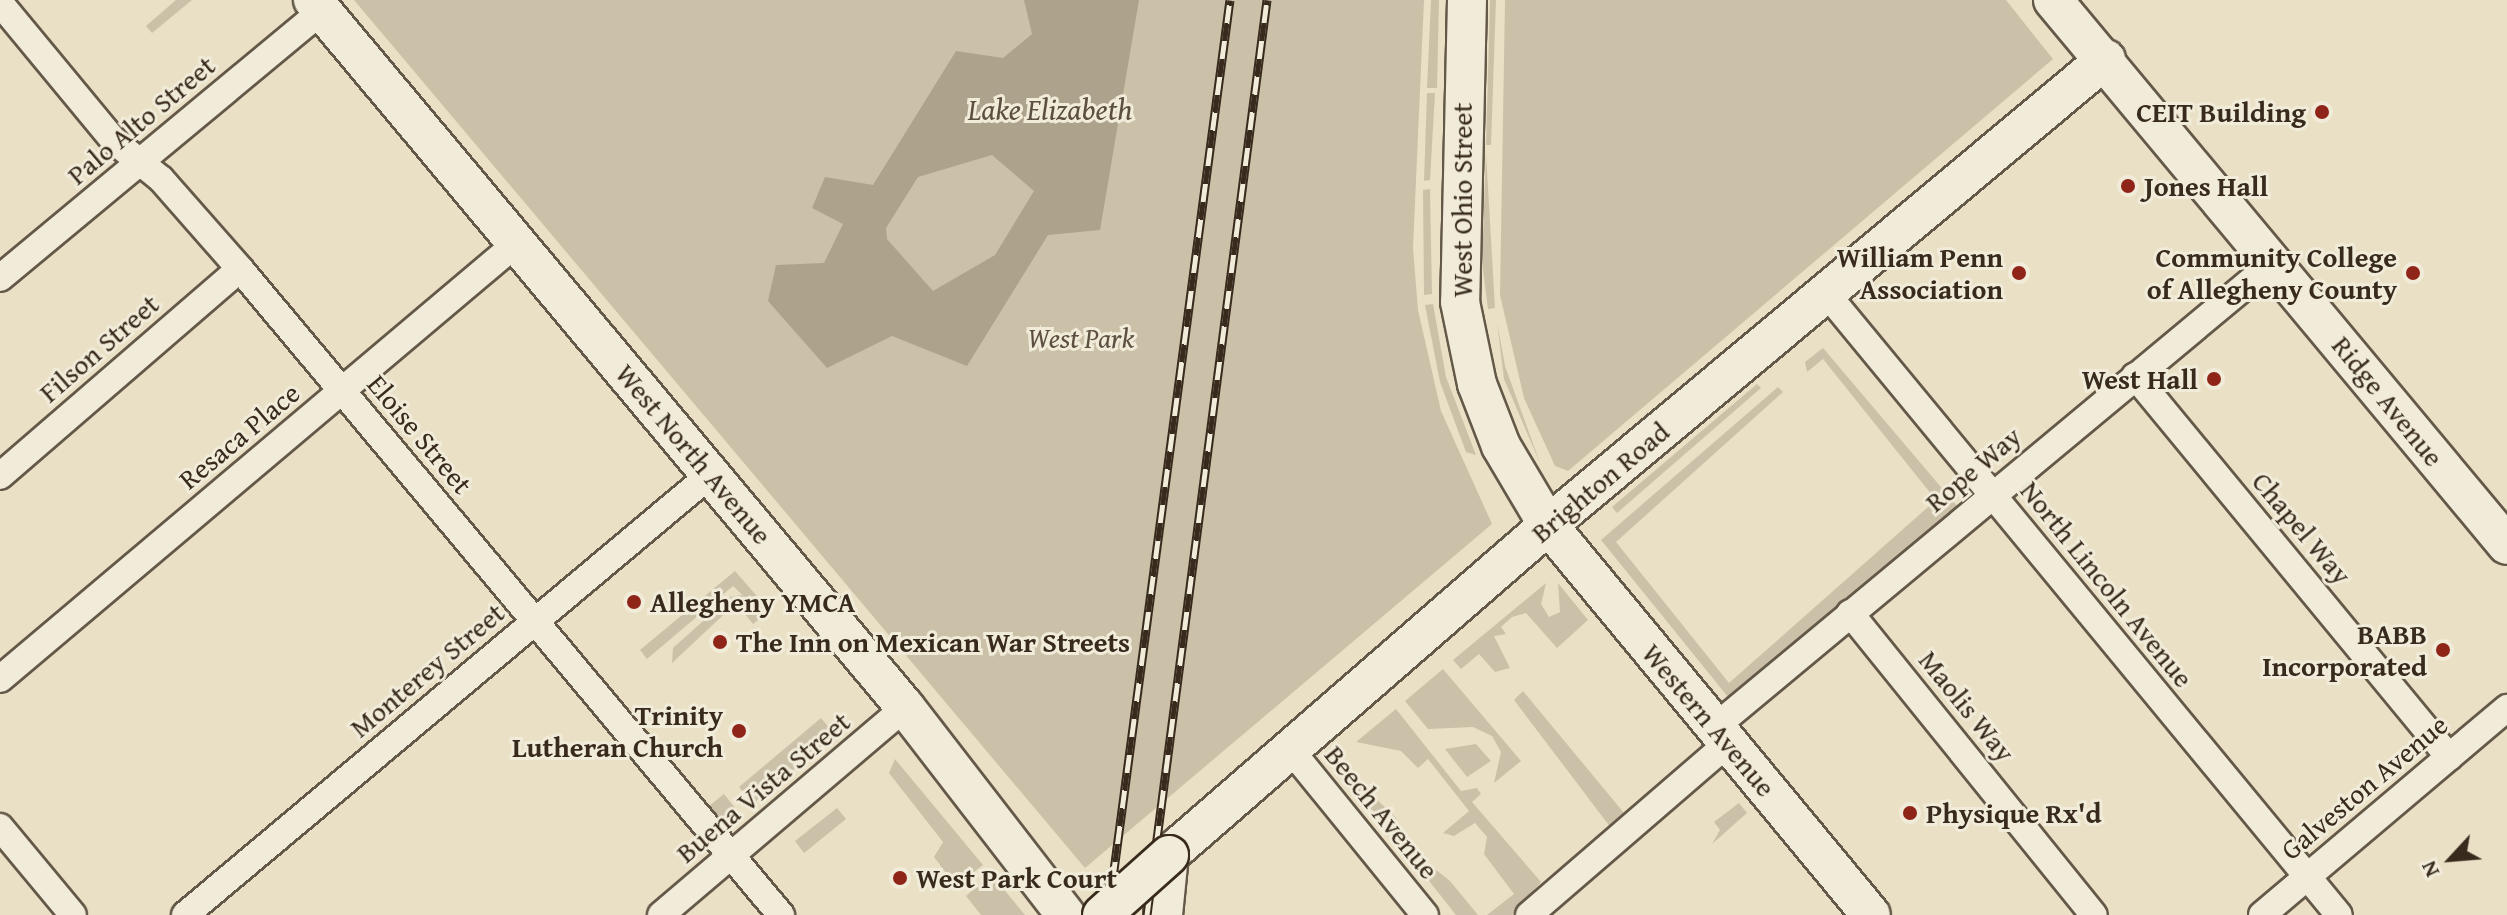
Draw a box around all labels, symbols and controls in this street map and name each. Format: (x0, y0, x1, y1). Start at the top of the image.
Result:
street label: Palo Alto Street (60, 48, 222, 192)
water label: Lake Elizabeth (968, 91, 1132, 127)
place label: CEIT Building (2136, 95, 2306, 129)
street label: West Ohio Street (1445, 103, 1479, 297)
marker: CEIT Building (2313, 103, 2331, 121)
place label: Jones Hall (2144, 169, 2268, 203)
marker: Jones Hall (2119, 177, 2137, 195)
place label: William Penn Association (1837, 240, 2003, 306)
place label: Community College of Allegheny County (2147, 240, 2397, 306)
marker: William Penn Association (2010, 264, 2028, 282)
marker: Community College of Allegheny County (2404, 264, 2422, 282)
street label: Filson Street (32, 287, 166, 409)
park label: West Park (1028, 321, 1134, 355)
street label: Ridge Avenue (2325, 329, 2451, 473)
street label: West North Avenue (609, 357, 779, 551)
place label: West Hall (2082, 362, 2198, 396)
street label: Eloise Street (360, 367, 480, 501)
marker: West Hall (2205, 370, 2223, 388)
street label: Resaca Place (172, 376, 306, 496)
street label: Brighton Road (1524, 415, 1676, 549)
street label: Rope Way (1918, 419, 2028, 519)
street label: Chapel Way (2245, 465, 2359, 591)
street label: North Lincoln Avenue (2014, 474, 2200, 694)
place label: Allegheny YMCA (650, 585, 855, 619)
marker: Allegheny YMCA (625, 593, 643, 611)
street label: Monterey Street (343, 596, 511, 744)
place label: BABB Incorporated (2262, 617, 2427, 683)
place label: The Inn on Mexican War Streets (736, 625, 1130, 659)
marker: The Inn on Mexican War Streets (711, 633, 729, 651)
street label: Western Avenue (1635, 637, 1783, 803)
marker: BABB Incorporated (2434, 641, 2452, 659)
street label: Maolis Way (1912, 644, 2022, 768)
place label: Trinity Lutheran Church (512, 698, 723, 764)
street label: Buena Vista Street (669, 704, 857, 870)
street label: Galveston Avenue (2274, 708, 2454, 866)
marker: Trinity Lutheran Church (730, 722, 748, 740)
street label: Beech Avenue (1318, 738, 1446, 886)
place label: Physique Rx'd (1926, 796, 2102, 830)
marker: Physique Rx'd (1901, 804, 1919, 822)
north arrow (2411, 819, 2491, 899)
text: N (2412, 856, 2447, 883)
place label: West Park Court (916, 861, 1117, 895)
marker: West Park Court (891, 869, 909, 887)

